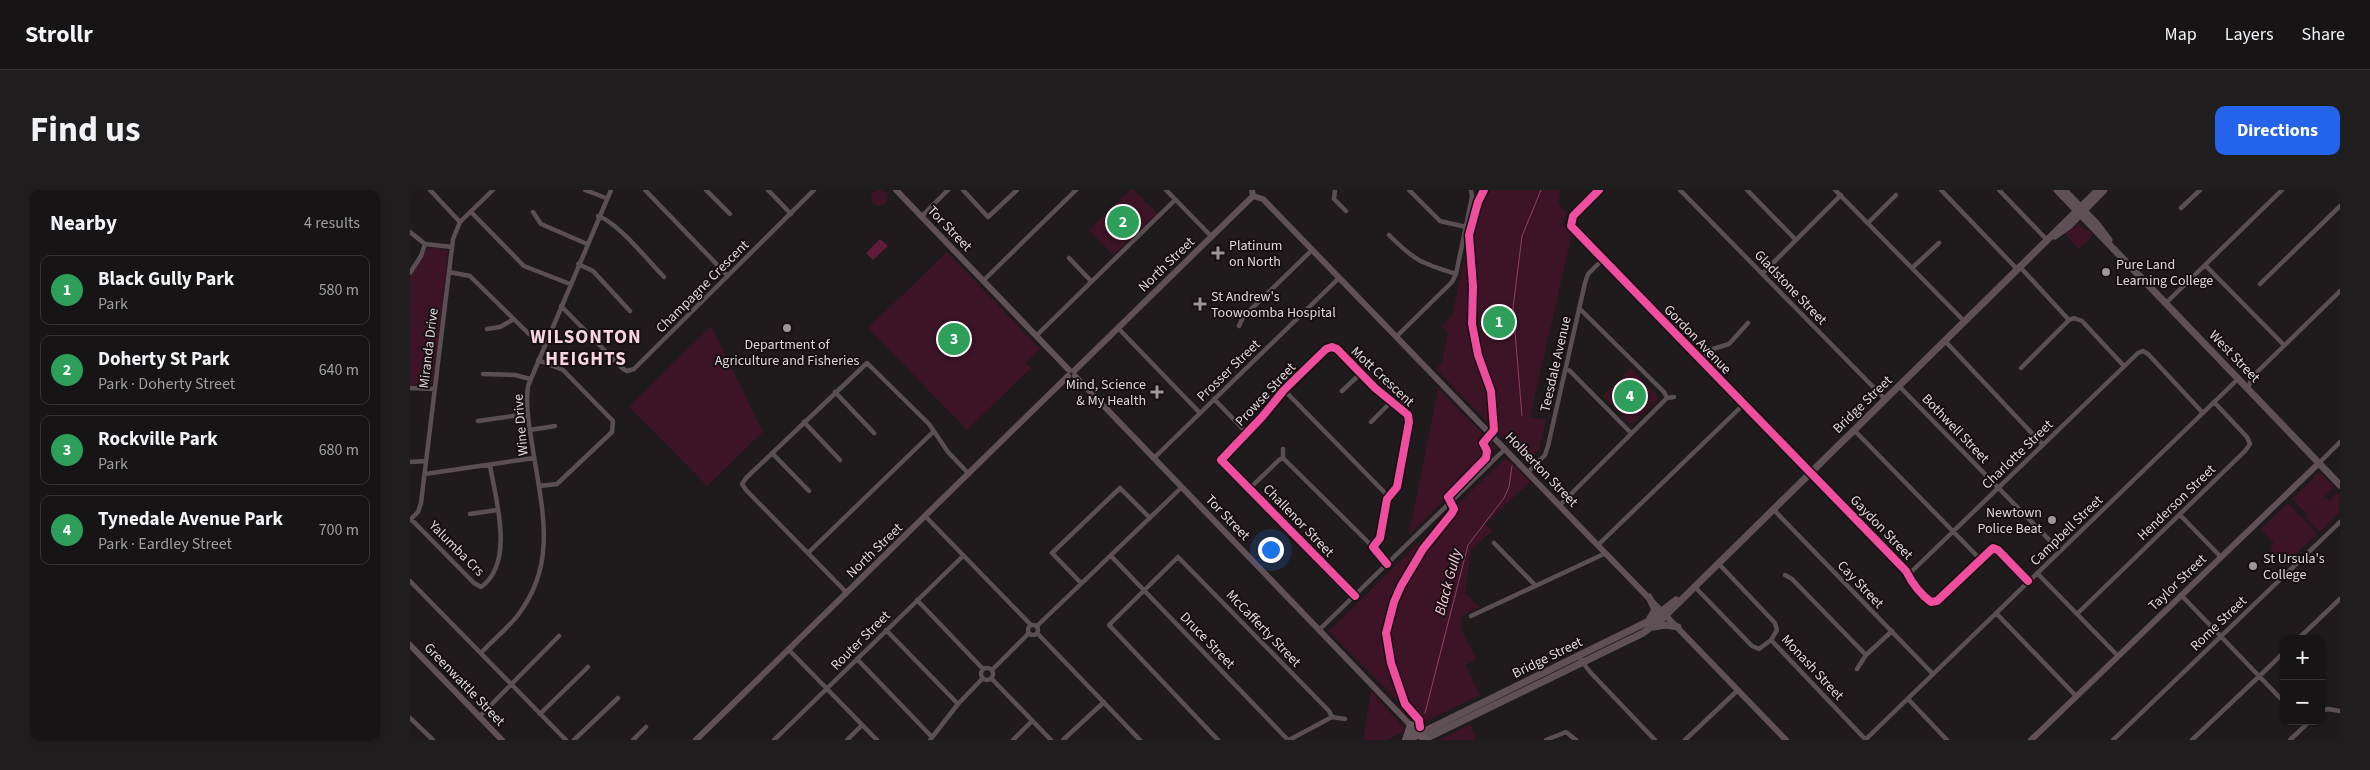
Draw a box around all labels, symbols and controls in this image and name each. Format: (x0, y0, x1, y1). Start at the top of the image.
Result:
text: Strollr (25, 17, 93, 52)
text: Map (2165, 22, 2197, 47)
text: Layers (2225, 22, 2274, 47)
text: Share (2302, 22, 2345, 47)
text: Find us (30, 105, 140, 155)
button: Directions (2215, 106, 2340, 155)
street label: Tor Street (922, 201, 976, 256)
pin: 2 (1107, 203, 1139, 241)
text: Nearby (50, 208, 117, 238)
text: 4 results (304, 212, 360, 234)
street label: North Street (1134, 232, 1200, 297)
street label: Champagne Crescent (652, 235, 754, 338)
place label: Platinum on North (1229, 236, 1282, 272)
marker: Platinum on North (1211, 246, 1225, 260)
street label: Gladstone Street (1749, 246, 1831, 330)
place label: Pure Land Learning College (2116, 255, 2213, 291)
text: Black Gully Park (98, 266, 234, 293)
marker: Pure Land Learning College (2100, 266, 2112, 278)
text: 1 (63, 279, 71, 301)
text: 580 m (319, 279, 359, 301)
place label: St Andrew's Toowoomba Hospital (1211, 287, 1336, 323)
text: Park (98, 293, 128, 315)
marker: St Andrew's Toowoomba Hospital (1193, 297, 1207, 311)
street label: Gordon Avenue (1659, 300, 1736, 379)
pin: 1 (1483, 303, 1515, 341)
street label: Miranda Drive (414, 307, 444, 389)
street label: Teesdale Avenue (1535, 314, 1577, 414)
pin: 3 (938, 320, 970, 358)
marker: Department of Agriculture and Fisheries (781, 322, 793, 334)
district label: WILSONTON HEIGHTS (530, 324, 642, 373)
street label: West Street (2204, 326, 2265, 388)
place label: Department of Agriculture and Fisheries (715, 335, 859, 371)
street label: Prosser Street (1192, 335, 1265, 406)
street label: Mott Crescent (1346, 342, 1419, 412)
text: Doherty St Park (98, 346, 230, 373)
street label: Prowse Street (1231, 358, 1301, 431)
text: 2 (63, 359, 71, 381)
text: 640 m (319, 359, 359, 381)
street label: Bridge Street (1828, 371, 1897, 438)
text: Park · Doherty Street (98, 373, 235, 395)
place label: Mind, Science & My Health (1066, 375, 1146, 411)
pin: 4 (1614, 377, 1646, 415)
marker: Mind, Science & My Health (1150, 385, 1164, 399)
street label: Bothwell Street (1917, 389, 1994, 468)
street label: Wine Drive (508, 393, 534, 457)
street label: Charlotte Street (1978, 415, 2058, 494)
text: Rockville Park (98, 426, 218, 453)
street label: Holberton Street (1500, 428, 1583, 512)
text: 3 (63, 439, 71, 461)
text: 680 m (319, 439, 359, 461)
text: Park (98, 453, 128, 475)
street label: Henderson Street (2133, 460, 2221, 545)
street label: Challenor Street (1258, 480, 1339, 562)
street label: Tor Street (1200, 490, 1254, 545)
street label: Gaydon Street (1845, 491, 1918, 565)
street label: Campbell Street (2026, 491, 2108, 571)
place label: Newtown Police Beat (1977, 503, 2042, 539)
text: Tynedale Avenue Park (98, 506, 283, 533)
marker: Newtown Police Beat (2046, 514, 2058, 526)
street label: Yalumba Crs (423, 516, 489, 581)
street label: North Street (842, 518, 908, 583)
text: 4 (63, 519, 71, 541)
text: 700 m (319, 519, 359, 541)
text: Park · Eardley Street (98, 533, 232, 555)
your location (1258, 537, 1284, 563)
water label: Black Gully (1430, 545, 1468, 618)
place label: St Ursula's College (2263, 549, 2325, 585)
street label: Taylor Street (2144, 550, 2211, 616)
street label: Cay Street (1832, 556, 1888, 613)
marker: St Ursula's College (2247, 560, 2259, 572)
street label: McCafferty Street (1221, 586, 1306, 672)
street label: Rome Street (2186, 591, 2252, 656)
street label: Router Street (826, 606, 895, 675)
street label: Druce Street (1175, 608, 1240, 674)
street label: Monash Street (1776, 630, 1848, 705)
street label: Bridge Street (1509, 632, 1586, 684)
map controls (2280, 635, 2325, 725)
button: + (2280, 635, 2325, 680)
street label: Greenwattle Street (419, 638, 510, 731)
button: − (2280, 680, 2325, 725)

